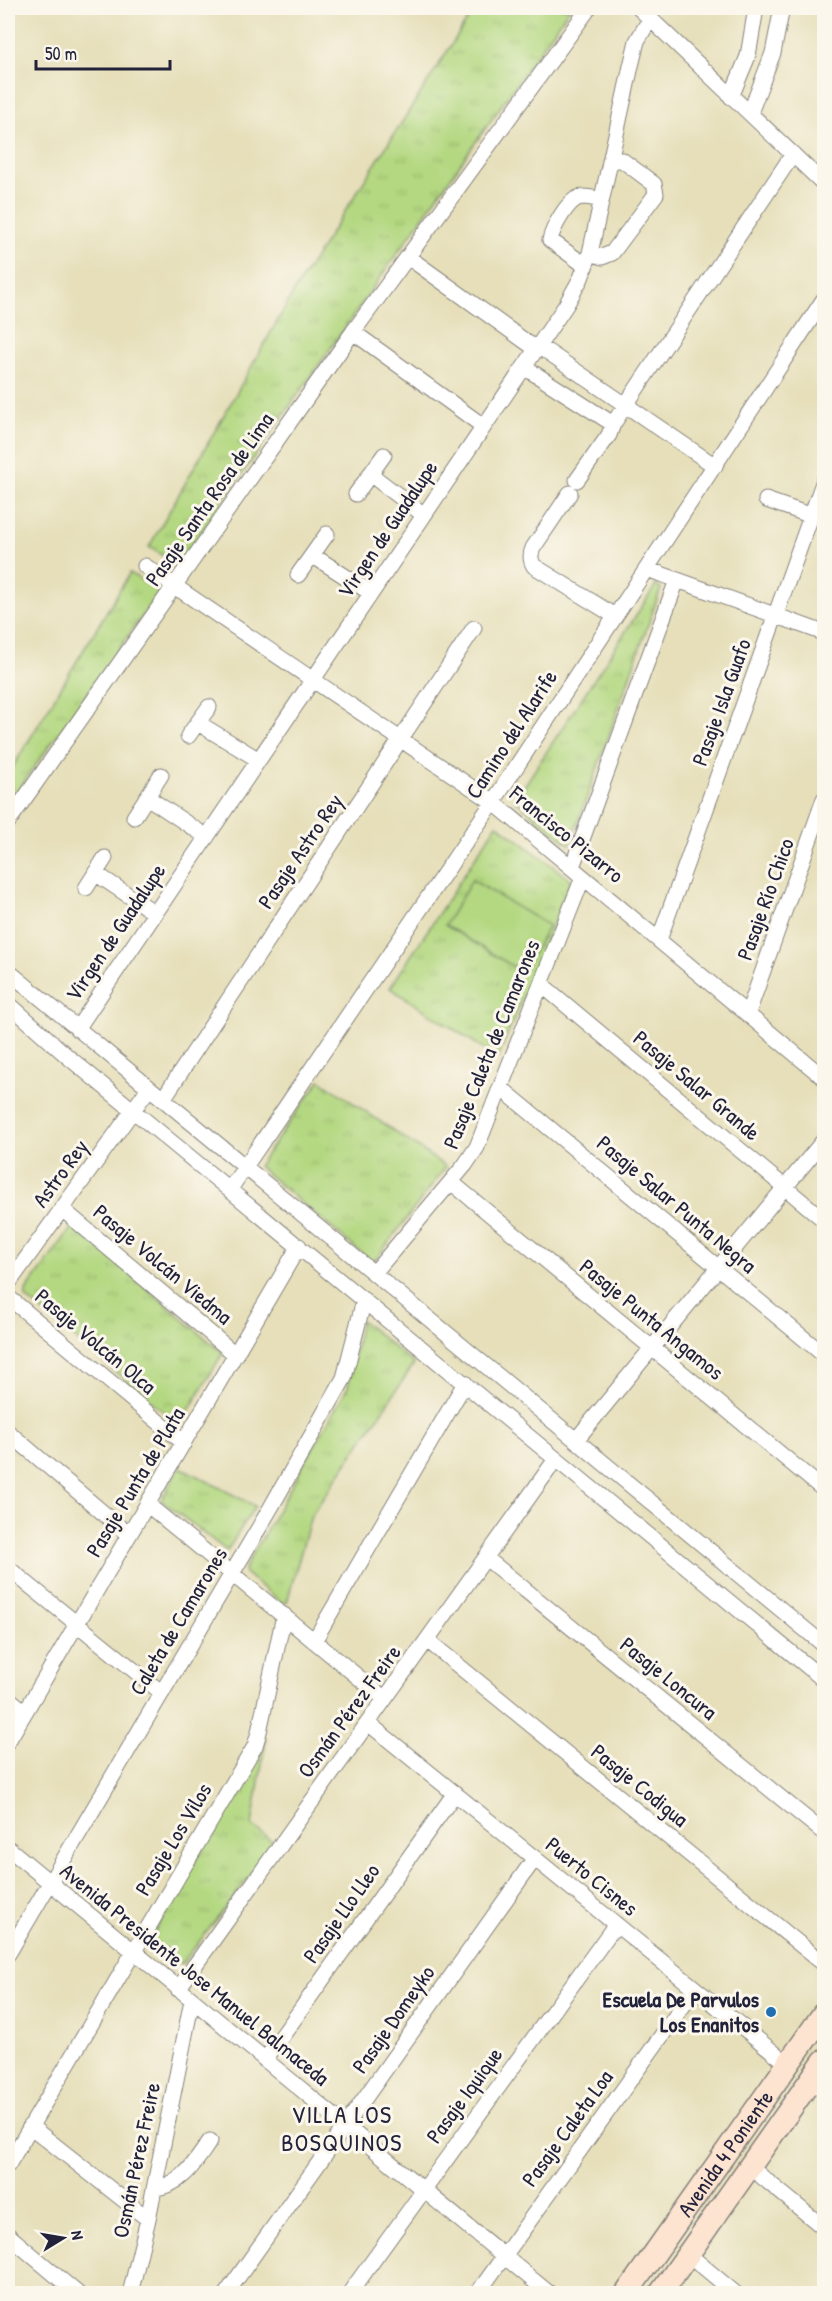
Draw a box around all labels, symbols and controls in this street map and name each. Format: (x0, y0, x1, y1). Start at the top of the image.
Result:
scale bar (36, 33, 170, 71)
text: 50 m (45, 41, 77, 66)
street label: Pasaje Santa Rosa de Lima (138, 406, 280, 592)
street label: Virgen de Guadalupe (330, 454, 444, 604)
street label: Pasaje Isla Guafo (684, 634, 758, 770)
street label: Camino del Alarife (458, 664, 564, 804)
street label: Francisco Pizarro (503, 778, 631, 889)
street label: Pasaje Astro Rey (251, 788, 349, 914)
street label: Pasaje Río Chico (729, 834, 801, 964)
street label: Virgen de Guadalupe (58, 857, 172, 1007)
street label: Pasaje Caleta de Camarones (435, 935, 547, 1153)
street label: Pasaje Salar Grande (627, 1023, 767, 1147)
street label: Pasaje Salar Punta Negra (591, 1128, 764, 1280)
street label: Astro Rey (25, 1133, 95, 1213)
street label: Pasaje Volcán Viedma (87, 1197, 239, 1331)
street label: Pasaje Punta Angamos (574, 1252, 730, 1386)
street label: Pasaje Volcán Olca (29, 1281, 163, 1401)
street label: Pasaje Punta de Plata (78, 1401, 192, 1562)
street label: Caleta de Camarones (122, 1541, 234, 1701)
street label: Pasaje Loncura (614, 1630, 724, 1727)
street label: Osmán Pérez Freire (290, 1638, 408, 1784)
street label: Pasaje Codigua (585, 1737, 695, 1834)
street label: Pasaje Los Vilos (128, 1777, 218, 1901)
street label: Puerto Cisnes (540, 1829, 644, 1923)
street label: Avenida Presidente Jose Manuel Balmaceda (54, 1856, 336, 2092)
street label: Pasaje Llo Lleo (296, 1857, 386, 1969)
street label: Pasaje Domeyko (345, 1959, 441, 2079)
place label: Escuela De Parvulos Los Enanitos (602, 1984, 760, 2039)
marker: Escuela De Parvulos Los Enanitos (764, 2005, 778, 2019)
street label: Pasaje Iquique (419, 2041, 509, 2149)
street label: Pasaje Caleta Loa (514, 2063, 620, 2192)
street label: Osmán Pérez Freire (105, 2079, 167, 2240)
street label: Avenida 4 Poniente (670, 2084, 780, 2223)
district label: VILLA LOS BOSQUINOS (281, 2098, 403, 2158)
north arrow (33, 2208, 93, 2268)
text: N (66, 2229, 89, 2242)

